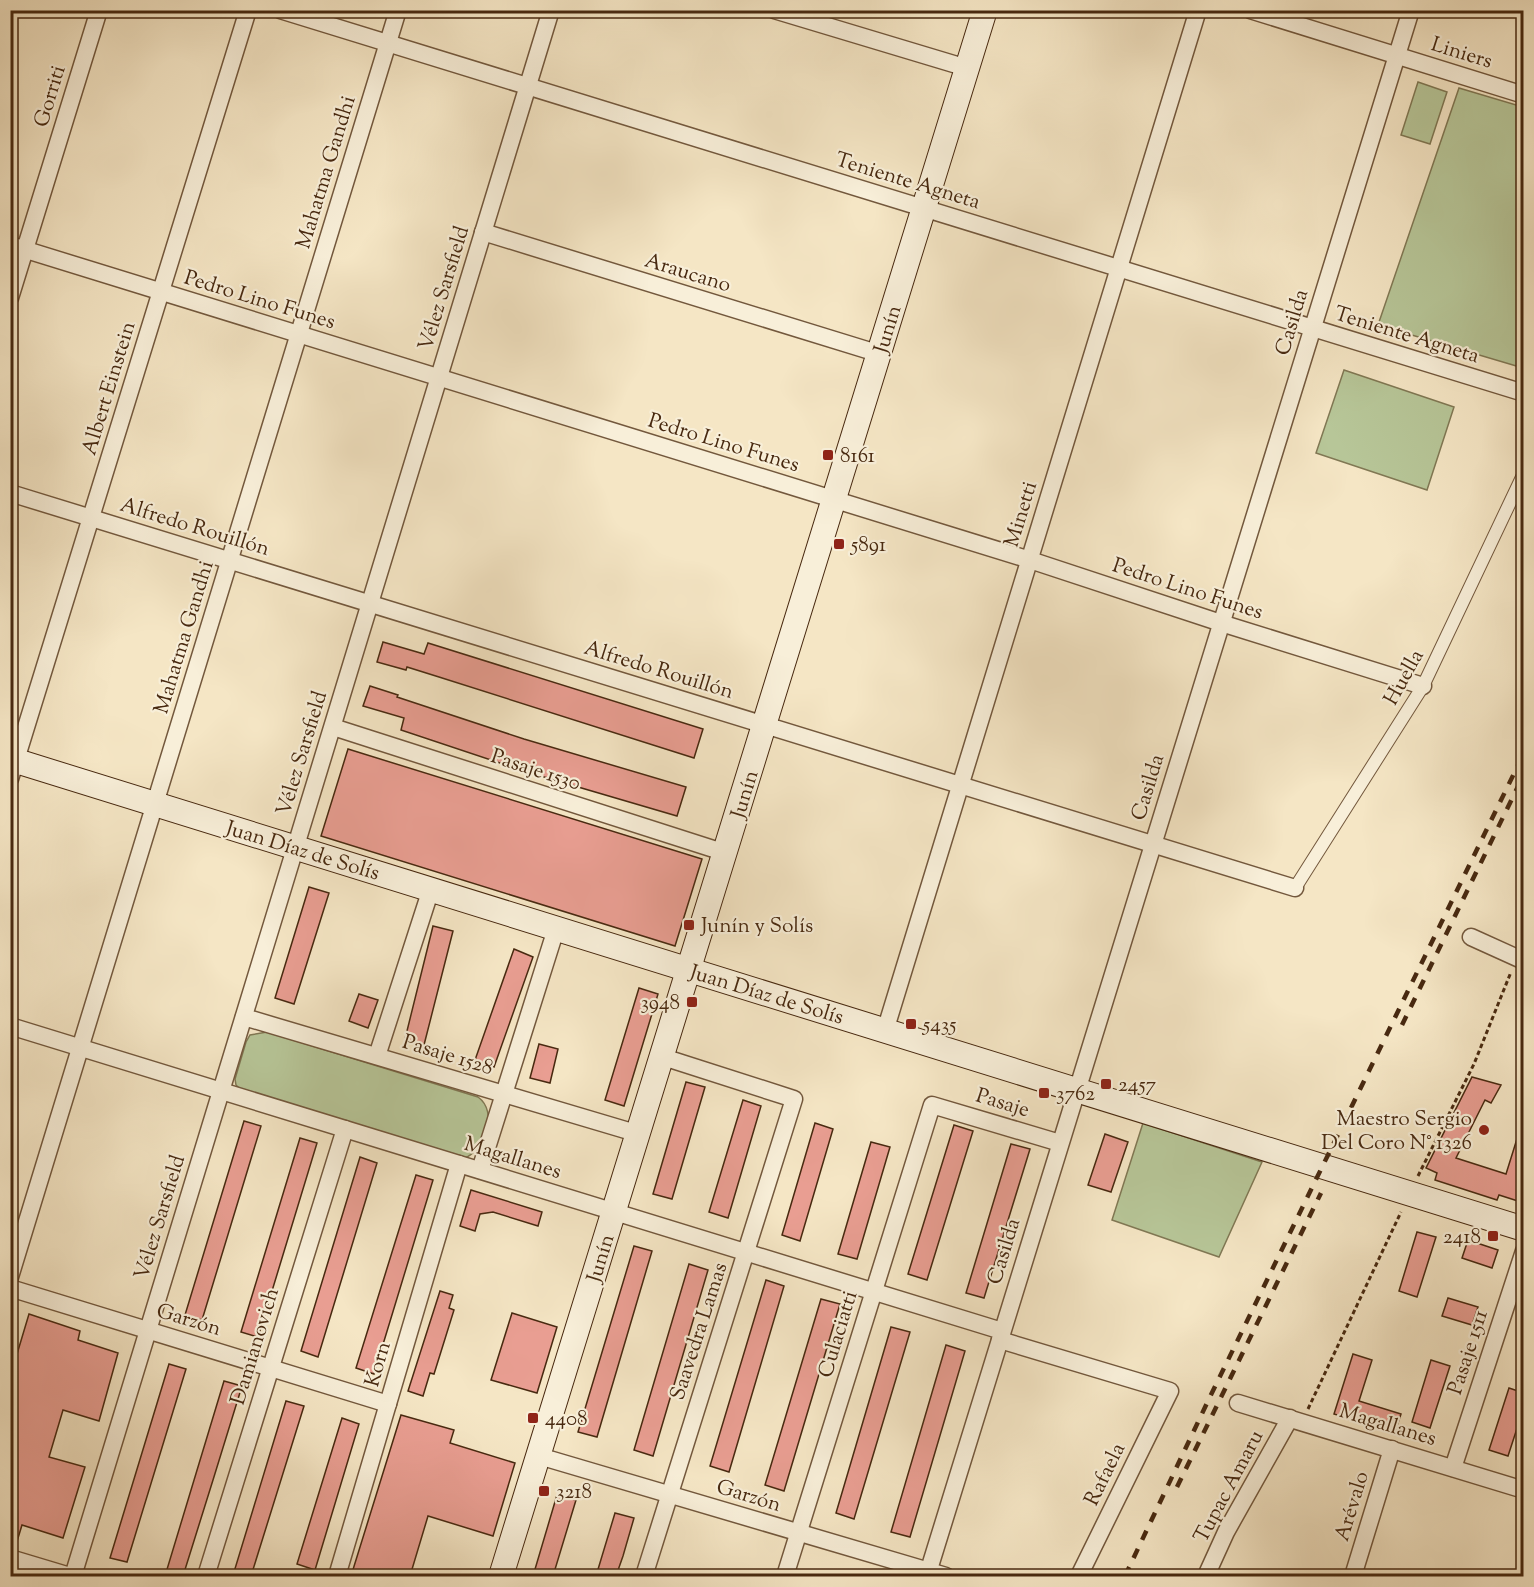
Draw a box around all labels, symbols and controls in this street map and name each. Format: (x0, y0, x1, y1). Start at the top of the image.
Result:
street label: Liniers (1427, 30, 1496, 77)
street label: Gorriti (27, 62, 75, 131)
street label: Mahatma Gandhi (289, 92, 364, 253)
street label: Teniente Agneta (831, 146, 984, 218)
street label: Vélez Sarsfield (412, 222, 478, 355)
street label: Araucano (641, 247, 734, 301)
street label: Pedro Lino Funes (180, 264, 339, 338)
street label: Casilda (1269, 286, 1317, 359)
street label: Teniente Agneta (1330, 300, 1483, 372)
street label: Junín (867, 302, 910, 358)
street label: Albert Einstein (75, 318, 145, 459)
street label: Pedro Lino Funes (644, 407, 803, 481)
place label: 8161 (840, 442, 875, 472)
marker: 8161 (821, 448, 835, 462)
street label: Minetti (998, 478, 1046, 551)
street label: Alfredo Rouillón (116, 491, 273, 565)
place label: 5891 (850, 531, 886, 561)
marker: 5891 (832, 537, 846, 551)
street label: Pedro Lino Funes (1108, 551, 1267, 628)
street label: Mahatma Gandhi (147, 557, 222, 718)
street label: Alfredo Rouillón (580, 634, 737, 708)
street label: Huella (1377, 644, 1433, 711)
street label: Vélez Sarsfield (270, 687, 336, 820)
street label: Pasaje 1530 (487, 742, 584, 800)
street label: Casilda (1125, 751, 1173, 824)
street label: Junín (724, 767, 767, 823)
street label: Juan Díaz de Solís (221, 814, 383, 890)
place label: Junín y Solís (700, 912, 813, 942)
marker: Junín y Solís (682, 918, 696, 932)
street label: Juan Díaz de Solís (685, 958, 847, 1034)
place label: 3948 (640, 989, 680, 1019)
marker: 3948 (685, 995, 699, 1009)
place label: 5435 (922, 1011, 956, 1041)
marker: 5435 (904, 1017, 918, 1031)
street label: Pasaje 1528 (398, 1028, 497, 1084)
place label: 2457 (1118, 1071, 1157, 1101)
marker: 2457 (1099, 1077, 1113, 1091)
place label: 3762 (1056, 1080, 1095, 1110)
street label: Pasaje (972, 1082, 1033, 1126)
marker: 3762 (1037, 1086, 1051, 1100)
place label: Maestro Sergio Del Coro N° 1326 (1321, 1105, 1472, 1159)
marker: Maestro Sergio Del Coro N° 1326 (1477, 1123, 1491, 1137)
street label: Magallanes (460, 1130, 565, 1188)
street label: Vélez Sarsfield (128, 1151, 194, 1284)
street label: Casilda (981, 1215, 1029, 1288)
place label: 2418 (1443, 1223, 1481, 1253)
marker: 2418 (1486, 1229, 1500, 1243)
street label: Junín (580, 1231, 623, 1287)
street label: Saavedra Lamas (664, 1259, 736, 1404)
street label: Damianovich (224, 1284, 288, 1409)
street label: Culaciatti (812, 1288, 866, 1382)
street label: Garzón (152, 1297, 224, 1345)
street label: Pasaje 1511 (1441, 1306, 1497, 1399)
street label: Korn (358, 1338, 400, 1391)
street label: Magallanes (1335, 1397, 1440, 1455)
place label: 4408 (545, 1405, 588, 1435)
marker: 4408 (526, 1411, 540, 1425)
street label: Tupac Amaru (1187, 1425, 1272, 1549)
street label: Rafaela (1078, 1438, 1134, 1511)
street label: Arévalo (1328, 1468, 1378, 1545)
street label: Garzón (712, 1473, 784, 1521)
place label: 3218 (556, 1478, 592, 1508)
marker: 3218 (537, 1484, 551, 1498)

